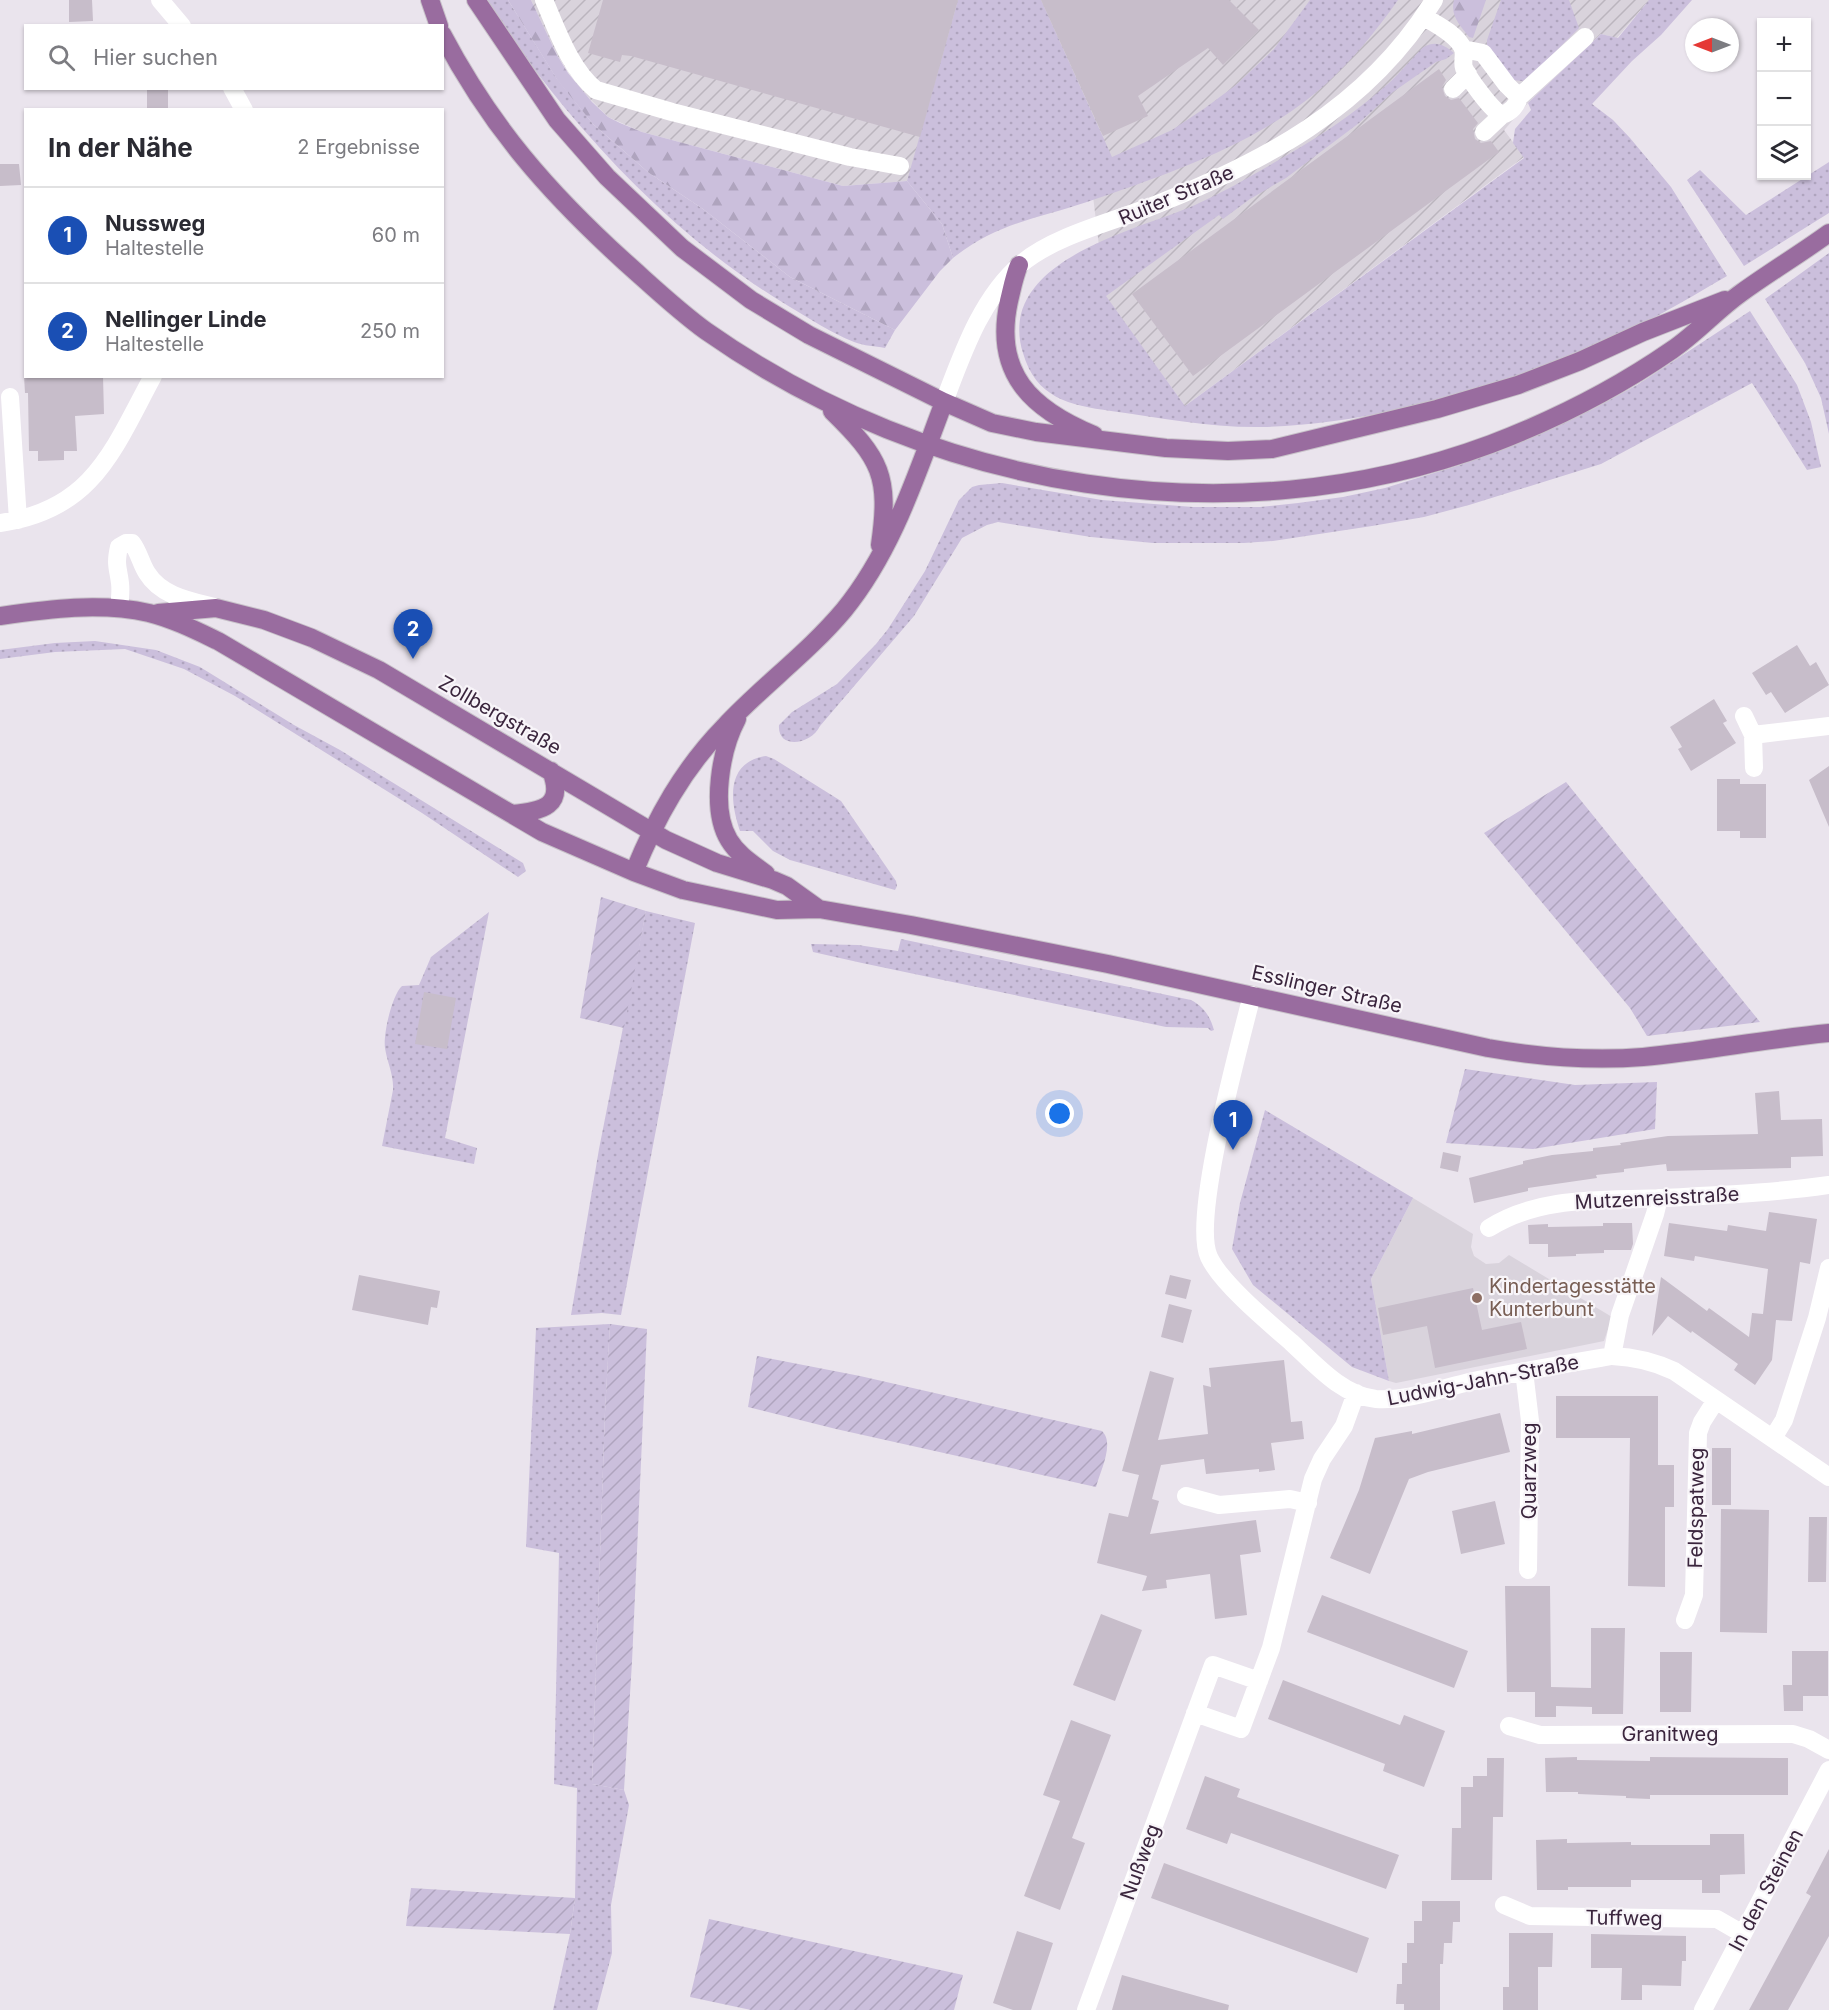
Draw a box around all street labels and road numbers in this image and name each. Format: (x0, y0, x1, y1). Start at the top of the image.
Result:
street label: Ruiter Straße (1115, 160, 1237, 230)
street label: Zollbergstraße (434, 670, 566, 760)
street label: Esslinger Straße (1249, 960, 1405, 1018)
street label: Mutzenreisstraße (1574, 1182, 1740, 1214)
street label: Ludwig-Jahn-Straße (1385, 1350, 1581, 1410)
street label: Quarzweg (1517, 1423, 1541, 1519)
street label: Feldspatweg (1683, 1447, 1709, 1569)
street label: Granitweg (1621, 1722, 1719, 1746)
street label: Nußweg (1115, 1821, 1165, 1903)
street label: In den Steinen (1724, 1825, 1808, 1955)
street label: Tuffweg (1585, 1905, 1663, 1931)

